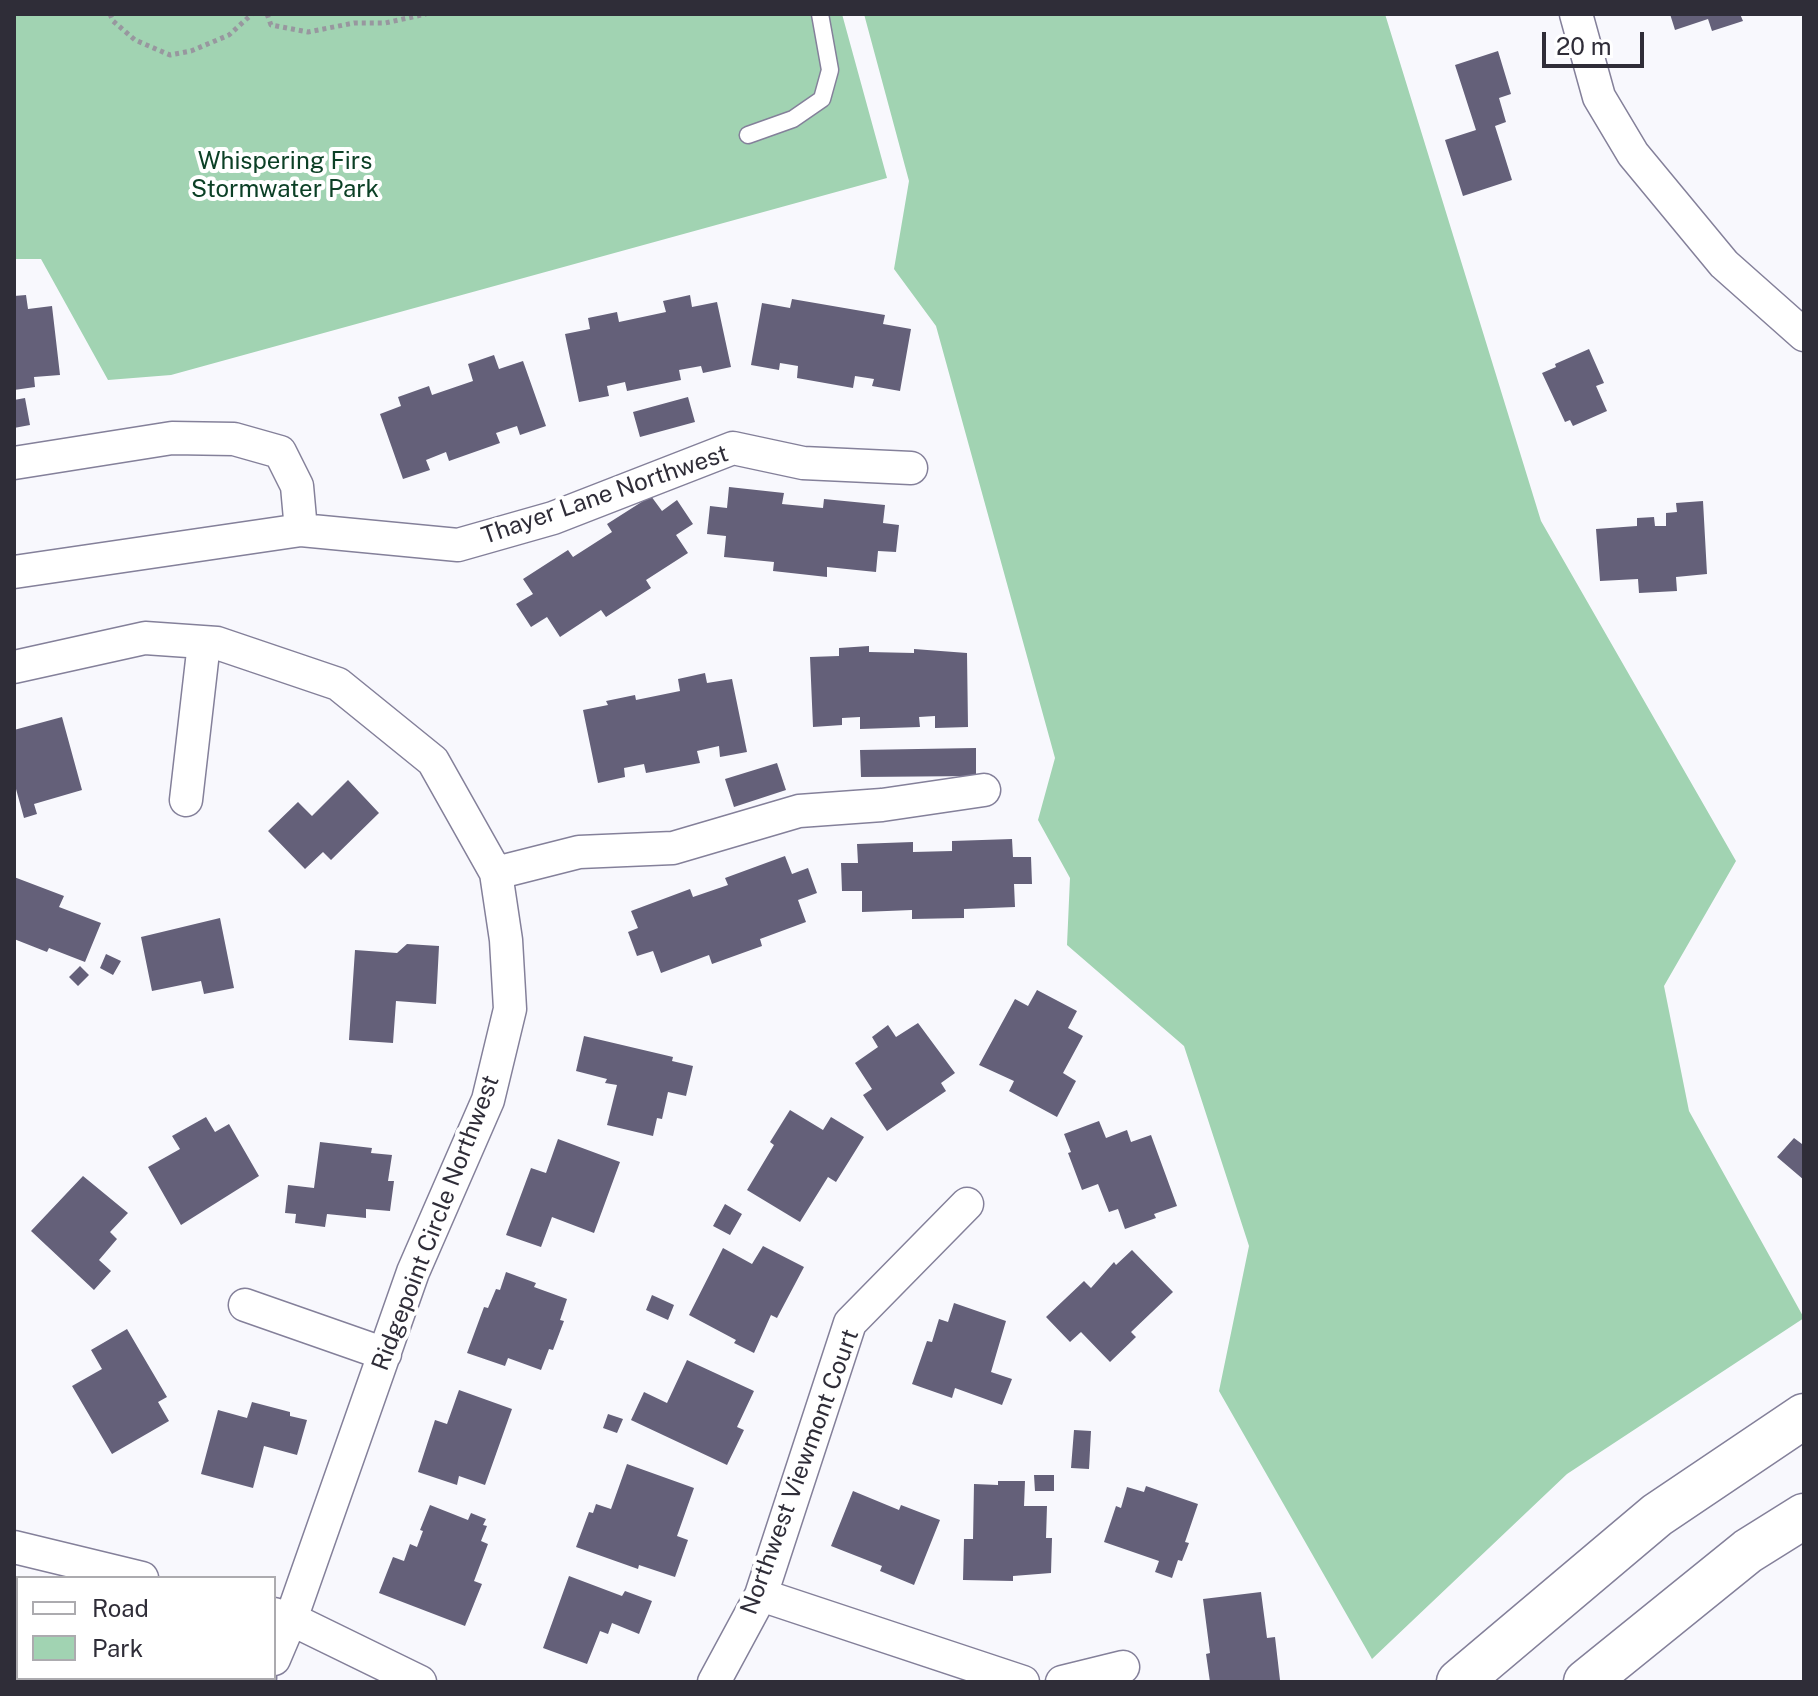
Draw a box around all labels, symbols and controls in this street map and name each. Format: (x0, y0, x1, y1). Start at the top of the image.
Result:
scale bar (1546, 16, 1648, 66)
text: 20 m (1556, 32, 1612, 60)
park label: Whispering Firs Stormwater Park (191, 148, 379, 204)
street label: Thayer Lane Northwest (478, 439, 732, 551)
street label: Ridgepoint Circle Northwest (366, 1071, 506, 1375)
street label: Northwest Viewmont Court (735, 1325, 865, 1619)
legend (16, 1576, 276, 1680)
text: Road (92, 1594, 149, 1622)
text: Park (92, 1634, 143, 1662)

